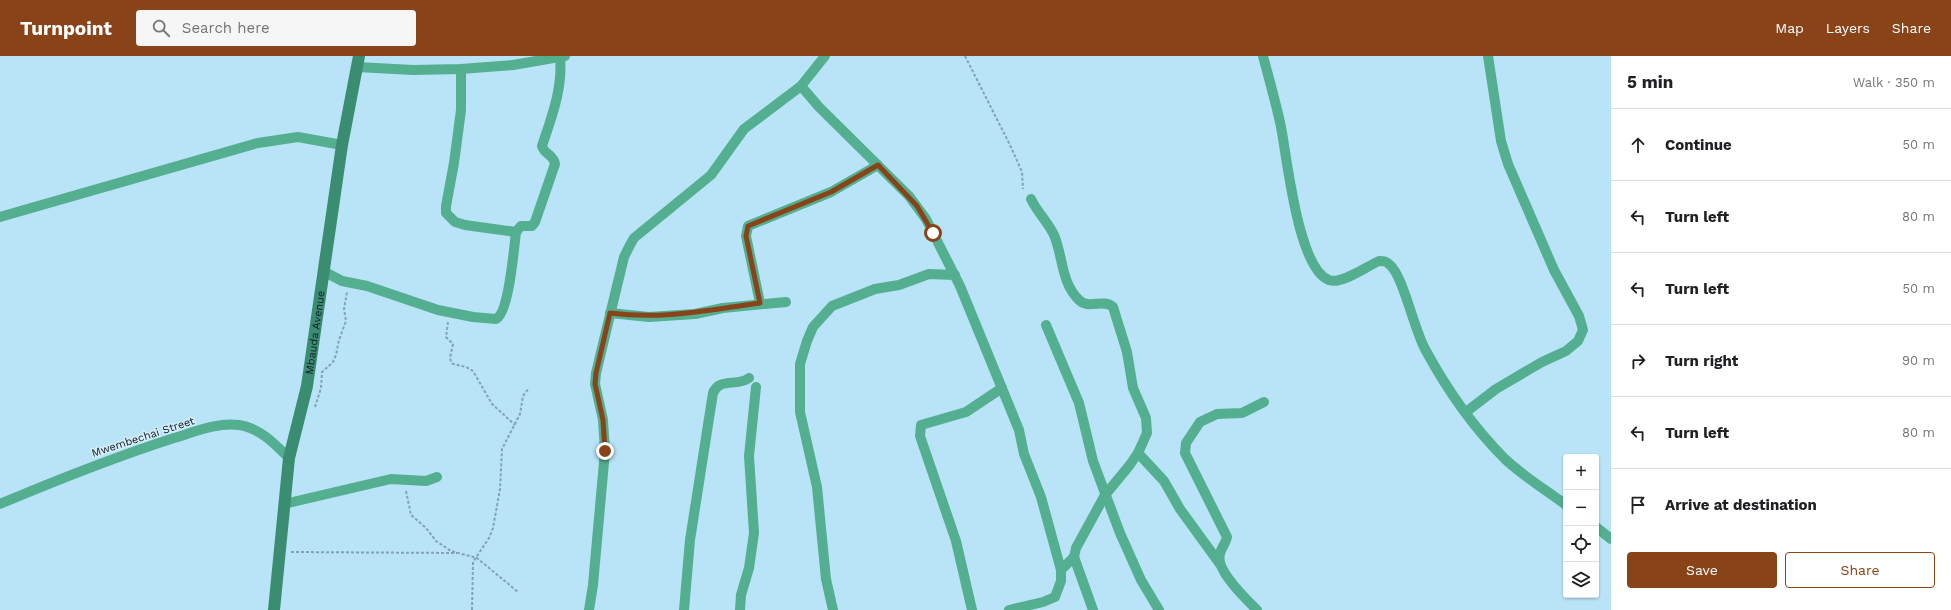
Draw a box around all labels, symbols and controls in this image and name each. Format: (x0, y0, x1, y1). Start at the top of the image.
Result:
search box (136, 10, 416, 46)
text: Turnpoint (20, 17, 112, 40)
icon: search (150, 17, 172, 39)
text: Search here (182, 19, 270, 37)
text: Map (1775, 20, 1804, 36)
text: Layers (1826, 20, 1870, 36)
text: Share (1892, 20, 1931, 36)
text: 5 min (1627, 72, 1673, 92)
text: Walk · 350 m (1853, 75, 1935, 90)
icon: ahead (1627, 134, 1649, 156)
text: Continue (1665, 136, 1732, 154)
text: 50 m (1903, 137, 1935, 152)
icon: left (1627, 206, 1649, 228)
text: Turn left (1665, 208, 1729, 226)
text: 80 m (1902, 209, 1935, 224)
route start (924, 224, 942, 242)
icon: left (1627, 278, 1649, 300)
text: Turn left (1665, 280, 1729, 298)
text: 50 m (1903, 281, 1935, 296)
street label: Mbauda Avenue (302, 290, 327, 375)
icon: right (1627, 350, 1649, 372)
text: Turn right (1665, 352, 1738, 370)
text: 90 m (1902, 353, 1935, 368)
street label: Mwembechai Street (90, 414, 196, 460)
icon: left (1627, 422, 1649, 444)
text: Turn left (1665, 424, 1729, 442)
text: 80 m (1902, 425, 1935, 440)
route end (596, 442, 614, 460)
map controls (1563, 454, 1599, 598)
button: + (1563, 454, 1599, 490)
button: − (1563, 490, 1599, 526)
icon: arrive (1627, 494, 1649, 516)
text: Arrive at destination (1665, 496, 1817, 514)
button: locate (1563, 526, 1599, 562)
button: Save (1627, 552, 1777, 588)
button: Share (1785, 552, 1935, 588)
button: layers (1563, 562, 1599, 598)

